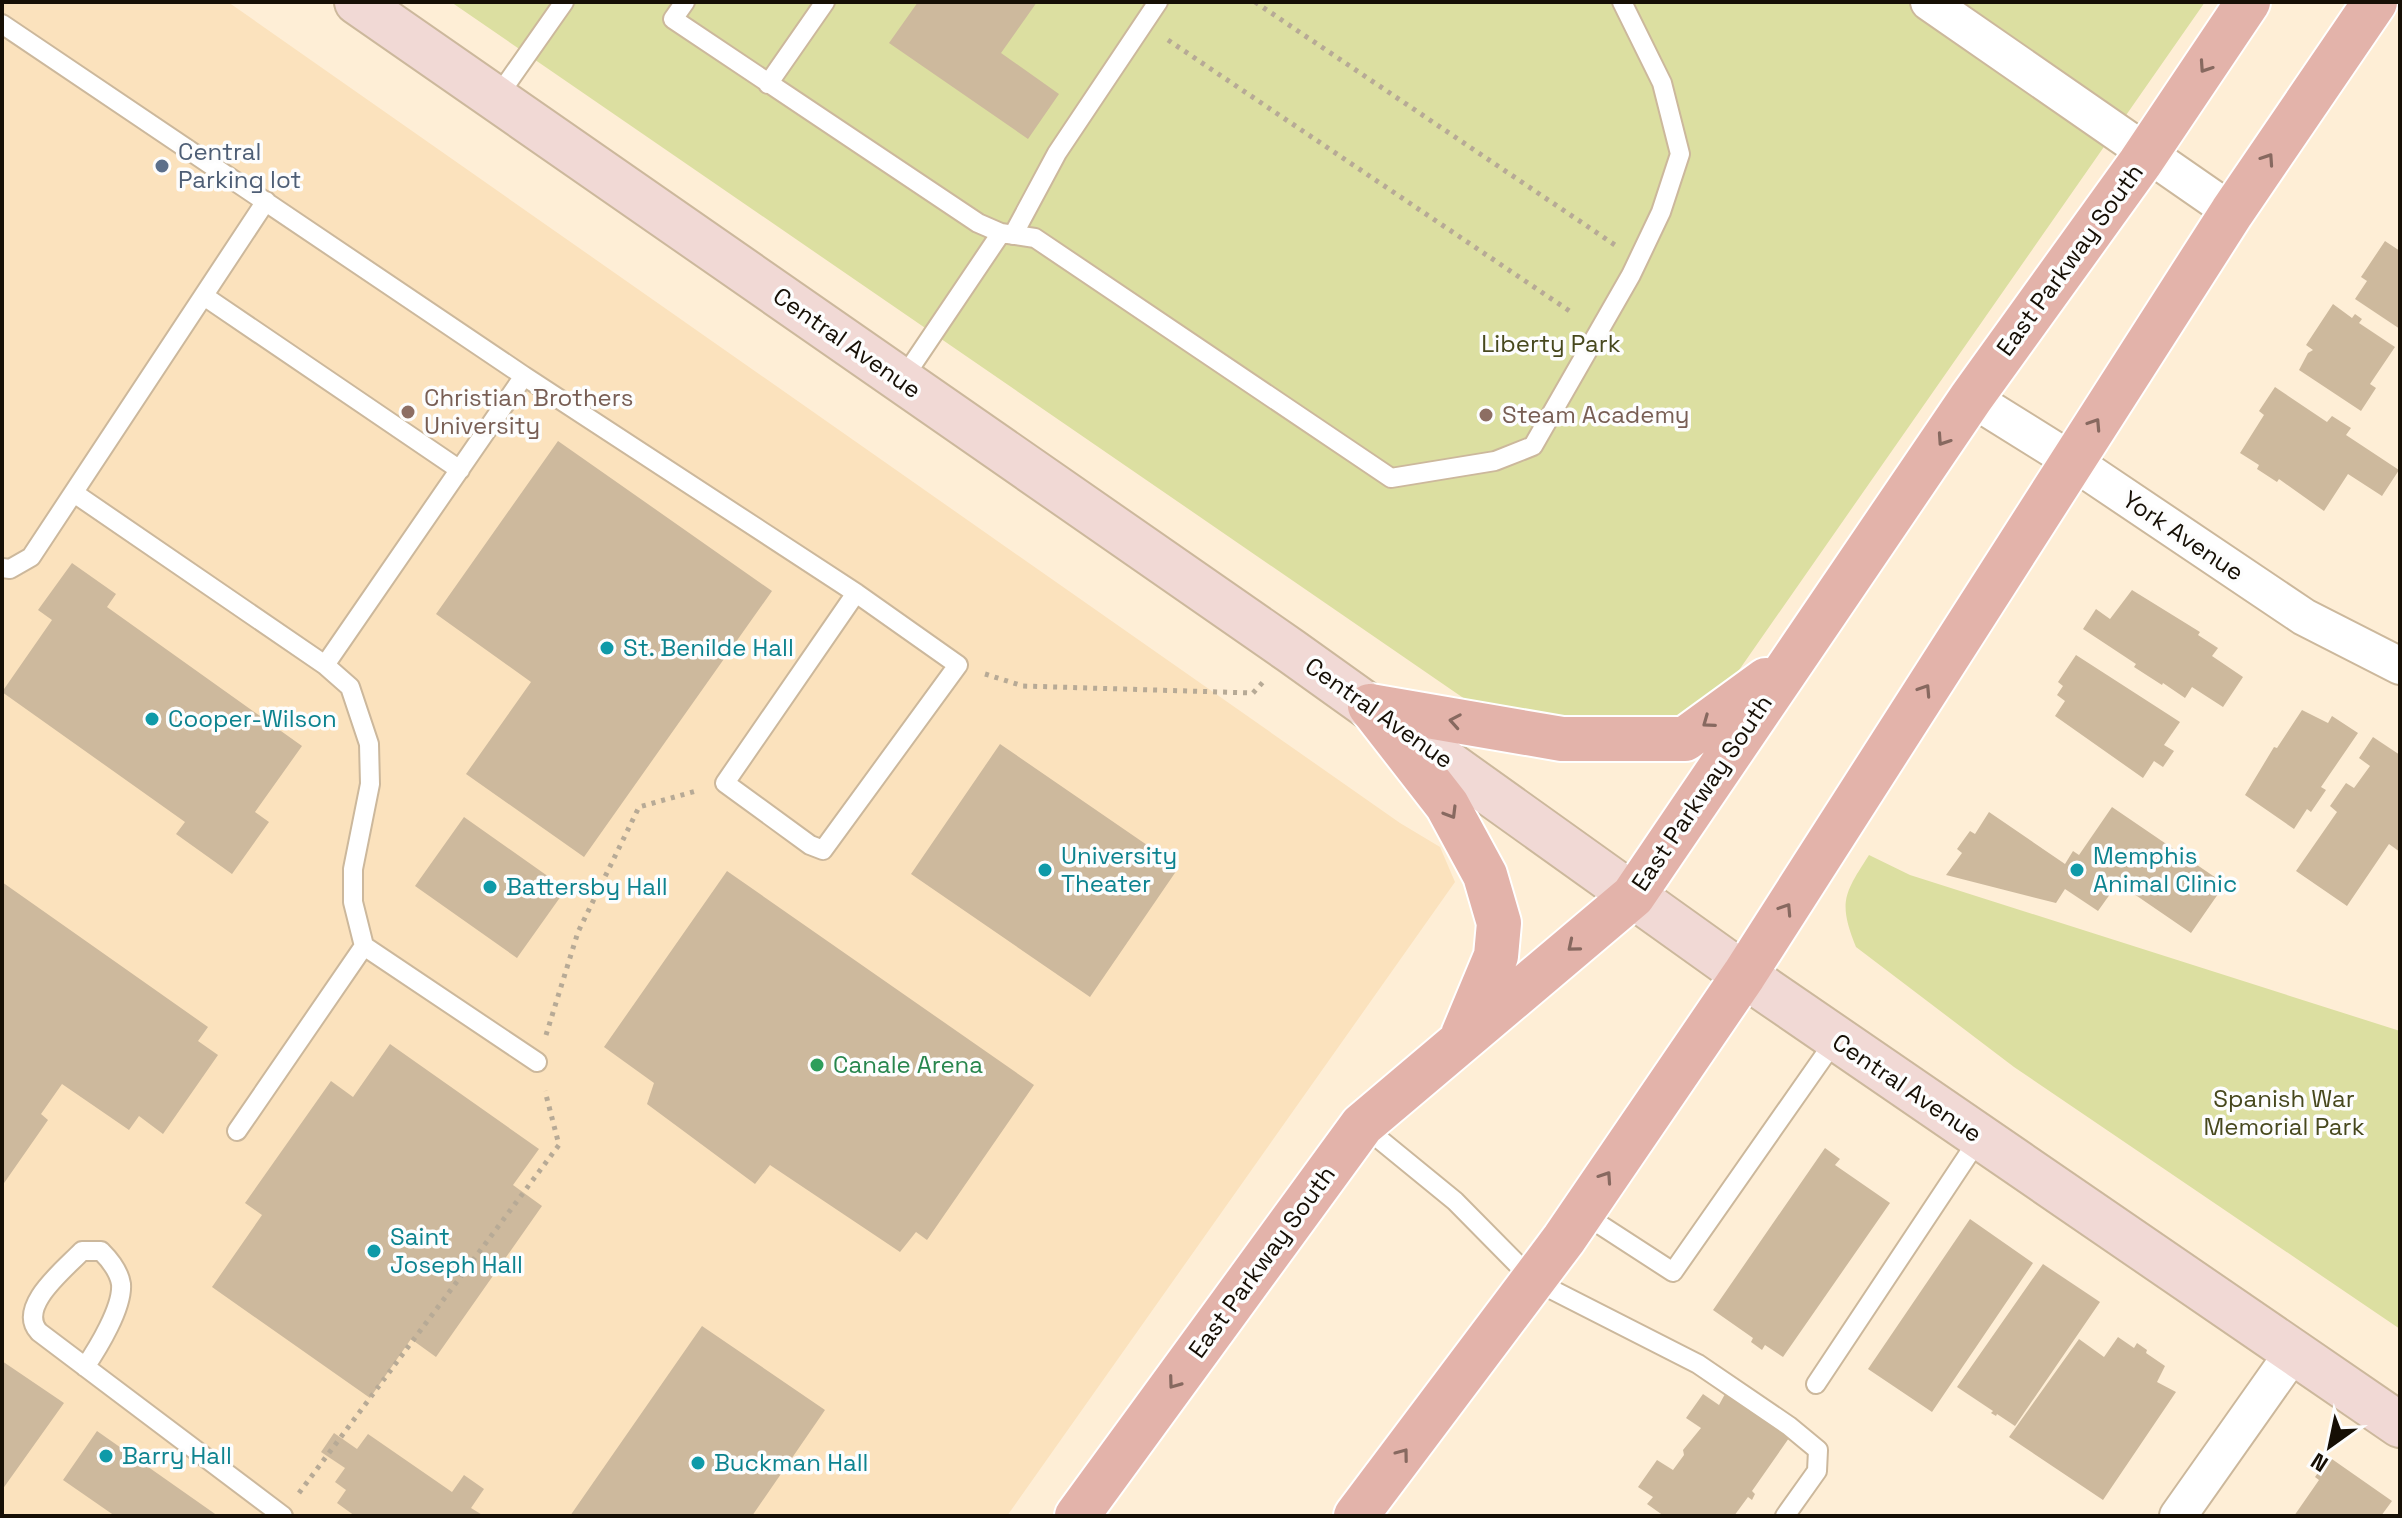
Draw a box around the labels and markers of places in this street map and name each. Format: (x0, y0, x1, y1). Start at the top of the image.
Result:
place label: Central Parking lot (178, 136, 301, 195)
marker: Central Parking lot (153, 157, 171, 175)
place label: Christian Brothers University (424, 382, 633, 441)
place label: Steam Academy (1502, 399, 1690, 430)
marker: Christian Brothers University (399, 403, 417, 421)
marker: Steam Academy (1477, 406, 1495, 424)
place label: St. Benilde Hall (623, 632, 794, 663)
marker: St. Benilde Hall (598, 639, 616, 657)
place label: Cooper-Wilson (168, 703, 337, 734)
marker: Cooper-Wilson (143, 710, 161, 728)
place label: University Theater (1061, 840, 1177, 899)
place label: Memphis Animal Clinic (2093, 840, 2237, 899)
marker: University Theater (1036, 861, 1054, 879)
marker: Memphis Animal Clinic (2068, 861, 2086, 879)
place label: Battersby Hall (506, 871, 668, 902)
marker: Battersby Hall (481, 878, 499, 896)
place label: Canale Arena (833, 1049, 983, 1080)
marker: Canale Arena (808, 1056, 826, 1074)
place label: Saint Joseph Hall (390, 1221, 523, 1280)
marker: Saint Joseph Hall (365, 1242, 383, 1260)
place label: Barry Hall (122, 1440, 232, 1471)
marker: Barry Hall (97, 1447, 115, 1465)
place label: Buckman Hall (714, 1447, 868, 1478)
marker: Buckman Hall (689, 1454, 707, 1472)

